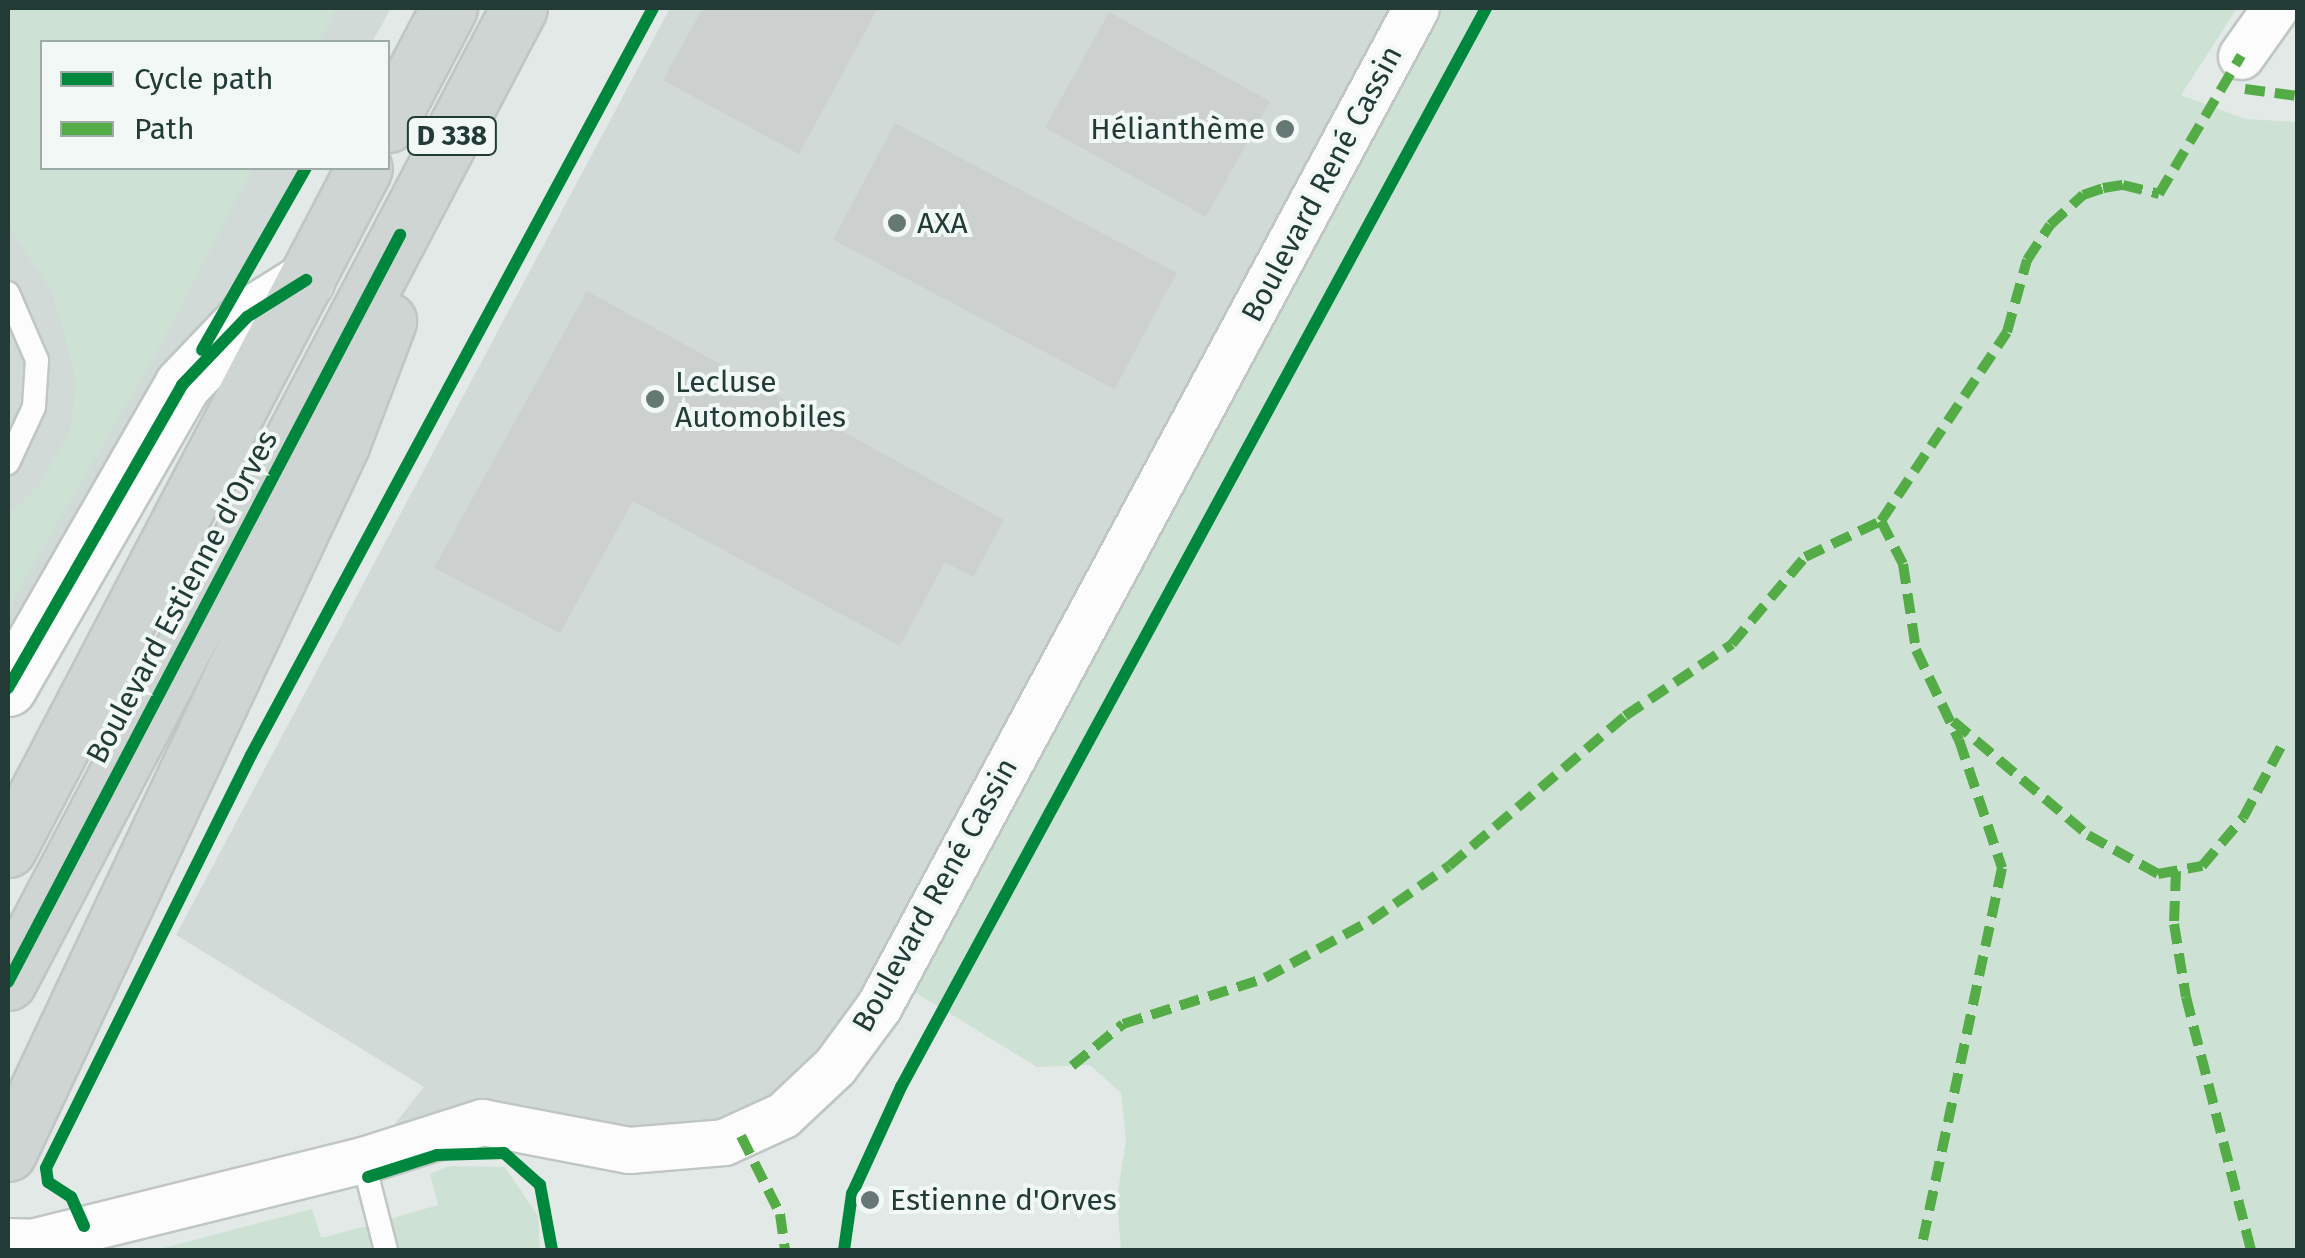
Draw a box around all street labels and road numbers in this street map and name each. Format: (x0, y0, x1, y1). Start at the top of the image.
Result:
street label: Boulevard René Cassin (1234, 40, 1410, 328)
road number: D 338 (404, 113, 500, 159)
street label: Boulevard Estienne d'Orves (79, 424, 285, 770)
street label: Boulevard René Cassin (845, 752, 1025, 1038)

